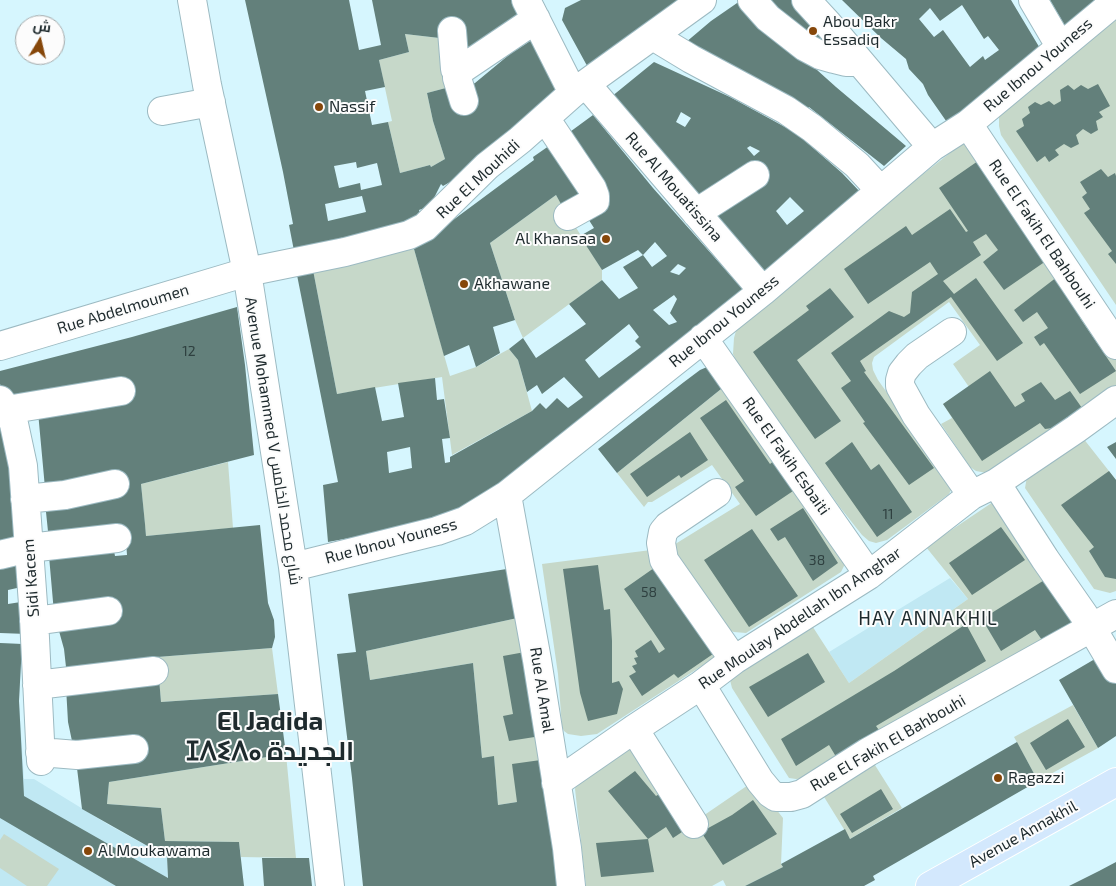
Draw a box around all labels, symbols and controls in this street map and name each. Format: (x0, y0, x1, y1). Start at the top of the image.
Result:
place label: Abou Bakr Essadiq (823, 12, 897, 50)
street label: Rue Ibnou Youness (980, 14, 1096, 116)
north arrow (15, 15, 65, 65)
text: ش (32, 16, 52, 35)
marker: Abou Bakr Essadiq (807, 25, 819, 37)
place label: Nassif (329, 97, 375, 117)
marker: Nassif (313, 101, 325, 113)
street label: Rue Al Mouatissina (621, 128, 727, 246)
street label: Rue El Mouhidi (432, 135, 524, 223)
street label: Rue El Fakih El Bahbouhi (985, 156, 1099, 312)
place label: Al Khansaa (515, 229, 596, 249)
marker: Al Khansaa (600, 233, 612, 245)
street label: Rue Ibnou Youness (665, 271, 783, 371)
place label: Akhawane (474, 274, 550, 294)
marker: Akhawane (458, 278, 470, 290)
street label: Rue Abdelmoumen (55, 280, 191, 338)
street label: Avenue Mohammed V شارع محمد الخامس (241, 295, 305, 587)
house number: 12 (182, 343, 196, 359)
street label: Rue El Fakih Esbaiti (738, 393, 834, 519)
house number: 11 (882, 506, 894, 522)
street label: Rue Ibnou Youness (323, 514, 459, 568)
street label: Sidi Kacem (19, 538, 43, 618)
street label: Rue Moulay Abdellah Ibn Amghar (695, 543, 905, 693)
house number: 38 (809, 552, 825, 568)
house number: 58 (641, 584, 657, 600)
district label: HAY ANNAKHIL (857, 608, 999, 630)
street label: Rue Al Amal (526, 646, 558, 734)
street label: Rue El Fakih El Bahbouhi (807, 691, 969, 795)
district label: El Jadida ⵊⴷⵉⴷⴰ الجديدة (186, 705, 354, 766)
place label: Ragazzi (1008, 768, 1065, 788)
marker: Ragazzi (992, 772, 1004, 784)
street label: Avenue Annakhil (966, 796, 1080, 872)
place label: Al Moukawama (98, 841, 210, 861)
marker: Al Moukawama (82, 845, 94, 857)

